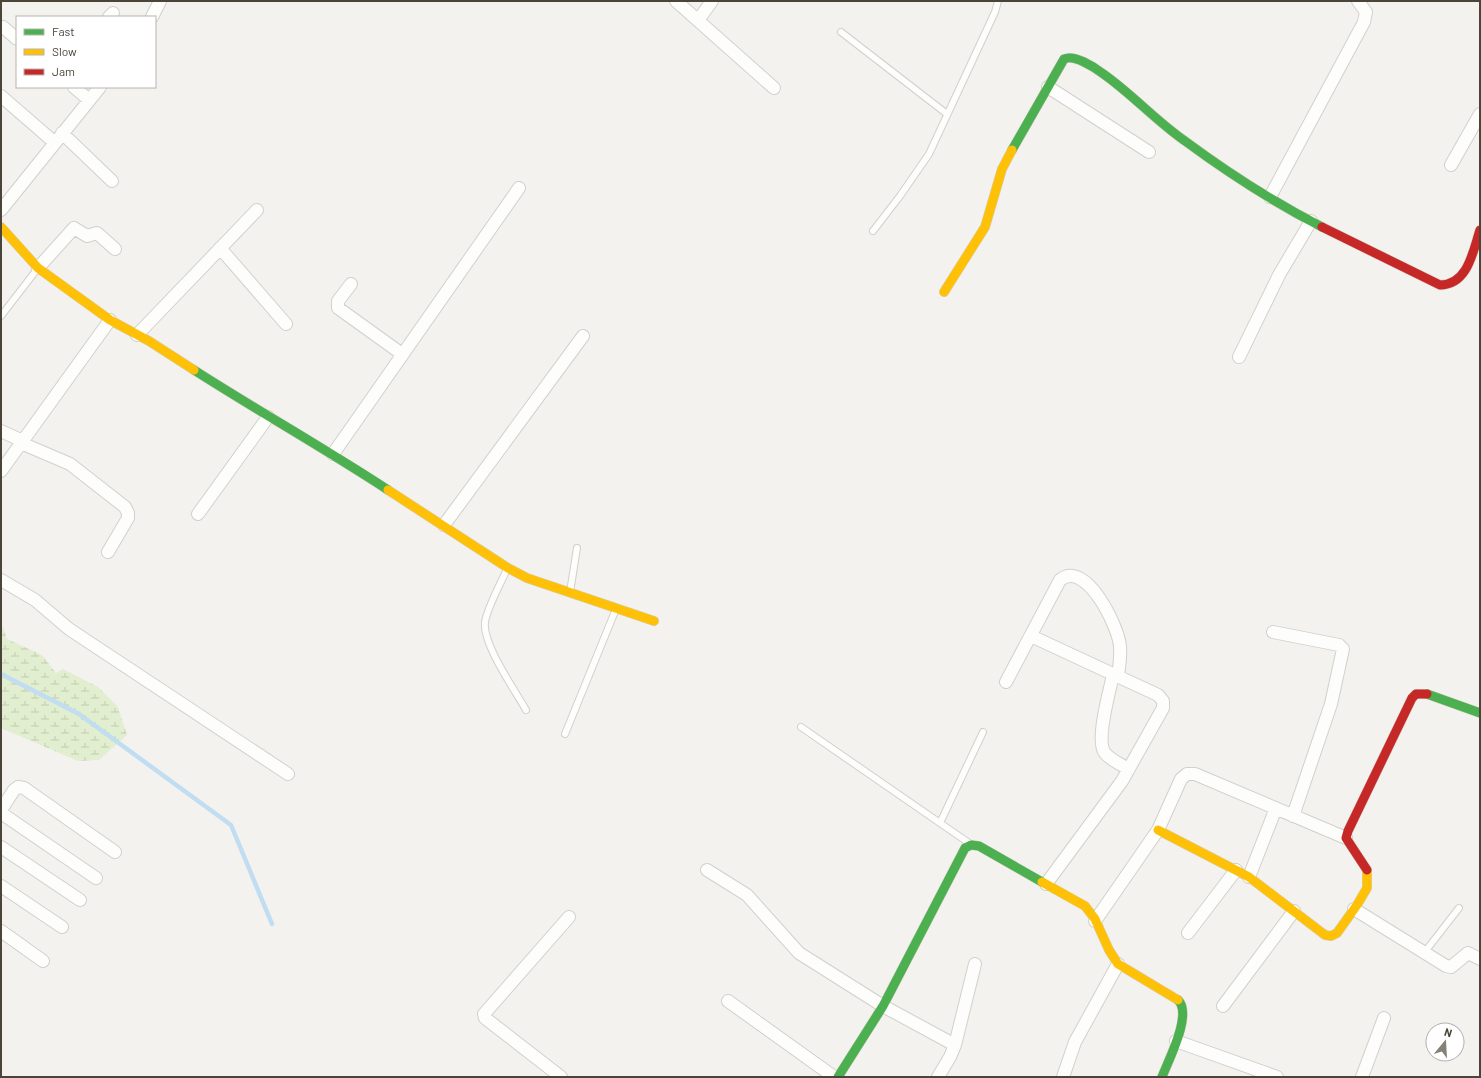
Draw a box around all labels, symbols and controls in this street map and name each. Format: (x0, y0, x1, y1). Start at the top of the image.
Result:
legend (16, 16, 156, 88)
text: Fast (52, 24, 75, 38)
text: Slow (52, 44, 77, 58)
text: Jam (52, 64, 75, 78)
north arrow (1425, 1022, 1465, 1062)
text: N (1443, 1025, 1454, 1039)

